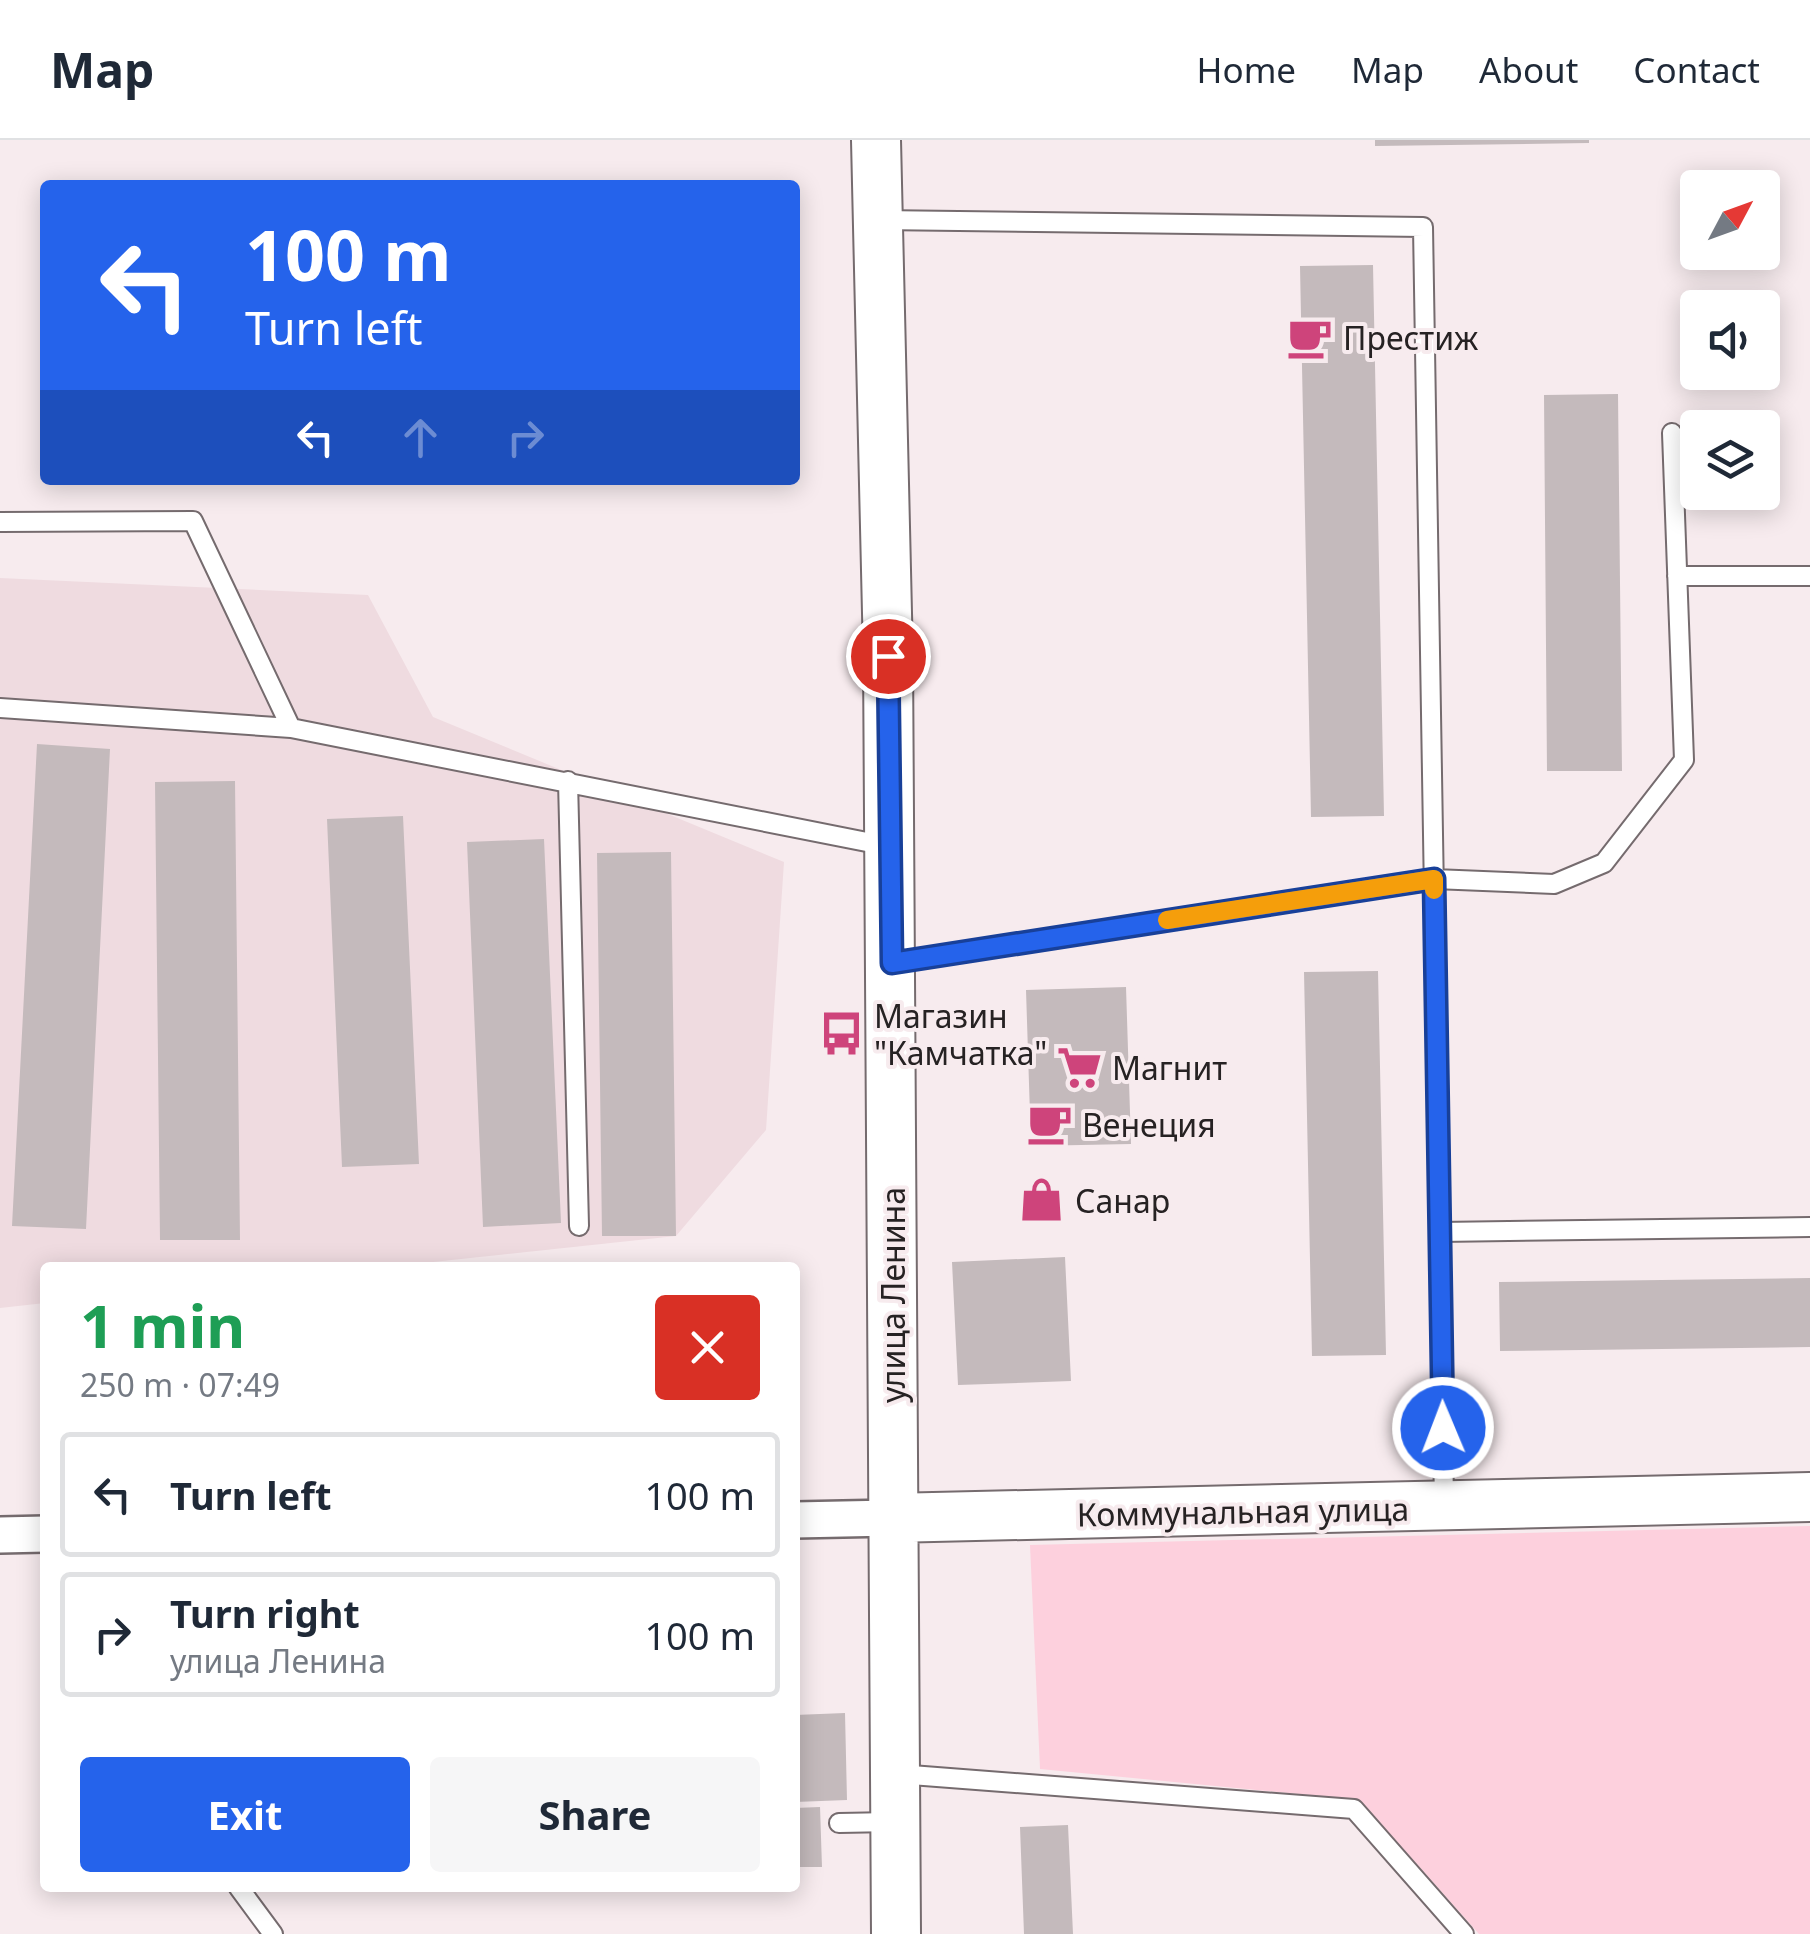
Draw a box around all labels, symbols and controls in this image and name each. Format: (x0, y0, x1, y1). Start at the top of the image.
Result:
text: Map (50, 37, 154, 102)
text: Home (1197, 46, 1296, 93)
text: Map (1351, 46, 1424, 93)
text: About (1479, 46, 1578, 93)
text: Contact (1633, 46, 1760, 93)
north arrow (1680, 170, 1780, 270)
map controls (1680, 170, 1780, 510)
text: 100 m (245, 206, 452, 302)
icon: left (80, 220, 210, 350)
button: sound (1680, 290, 1780, 390)
text: Turn left (245, 297, 422, 358)
cafe icon: Престиж (1286, 313, 1334, 361)
place label: Престиж (1343, 316, 1479, 359)
icon: left (288, 410, 343, 465)
icon: ahead (393, 410, 448, 465)
icon: right (498, 410, 553, 465)
button: layers (1680, 410, 1780, 510)
pin (846, 614, 931, 699)
icon: arrive (861, 629, 916, 684)
place label: Магазин "Камчатка" (874, 994, 1047, 1074)
bus stop icon: Магазин "Камчатка" (817, 1009, 865, 1057)
supermarket icon: Магнит (1055, 1043, 1103, 1091)
place label: Магнит (1112, 1046, 1227, 1089)
cafe icon: Венеция (1025, 1100, 1073, 1148)
place label: Венеция (1082, 1103, 1216, 1146)
shop icon: Санар (1018, 1176, 1066, 1224)
place label: Санар (1075, 1179, 1170, 1222)
street label: улица Ленина (871, 1187, 914, 1403)
text: 1 min (80, 1284, 245, 1366)
button: close (655, 1295, 760, 1400)
text: 250 m · 07:49 (80, 1363, 280, 1406)
position arrow (1391, 1376, 1495, 1480)
icon: left (85, 1467, 140, 1522)
text: Turn left (170, 1469, 332, 1521)
text: 100 m (644, 1469, 755, 1521)
street label: Коммунальная улица (1076, 1487, 1410, 1535)
text: Turn right (170, 1587, 360, 1639)
icon: right (85, 1607, 140, 1662)
text: 100 m (644, 1609, 755, 1661)
text: улица Ленина (170, 1639, 386, 1682)
button: Exit (80, 1757, 410, 1872)
button: Share (430, 1757, 760, 1872)

